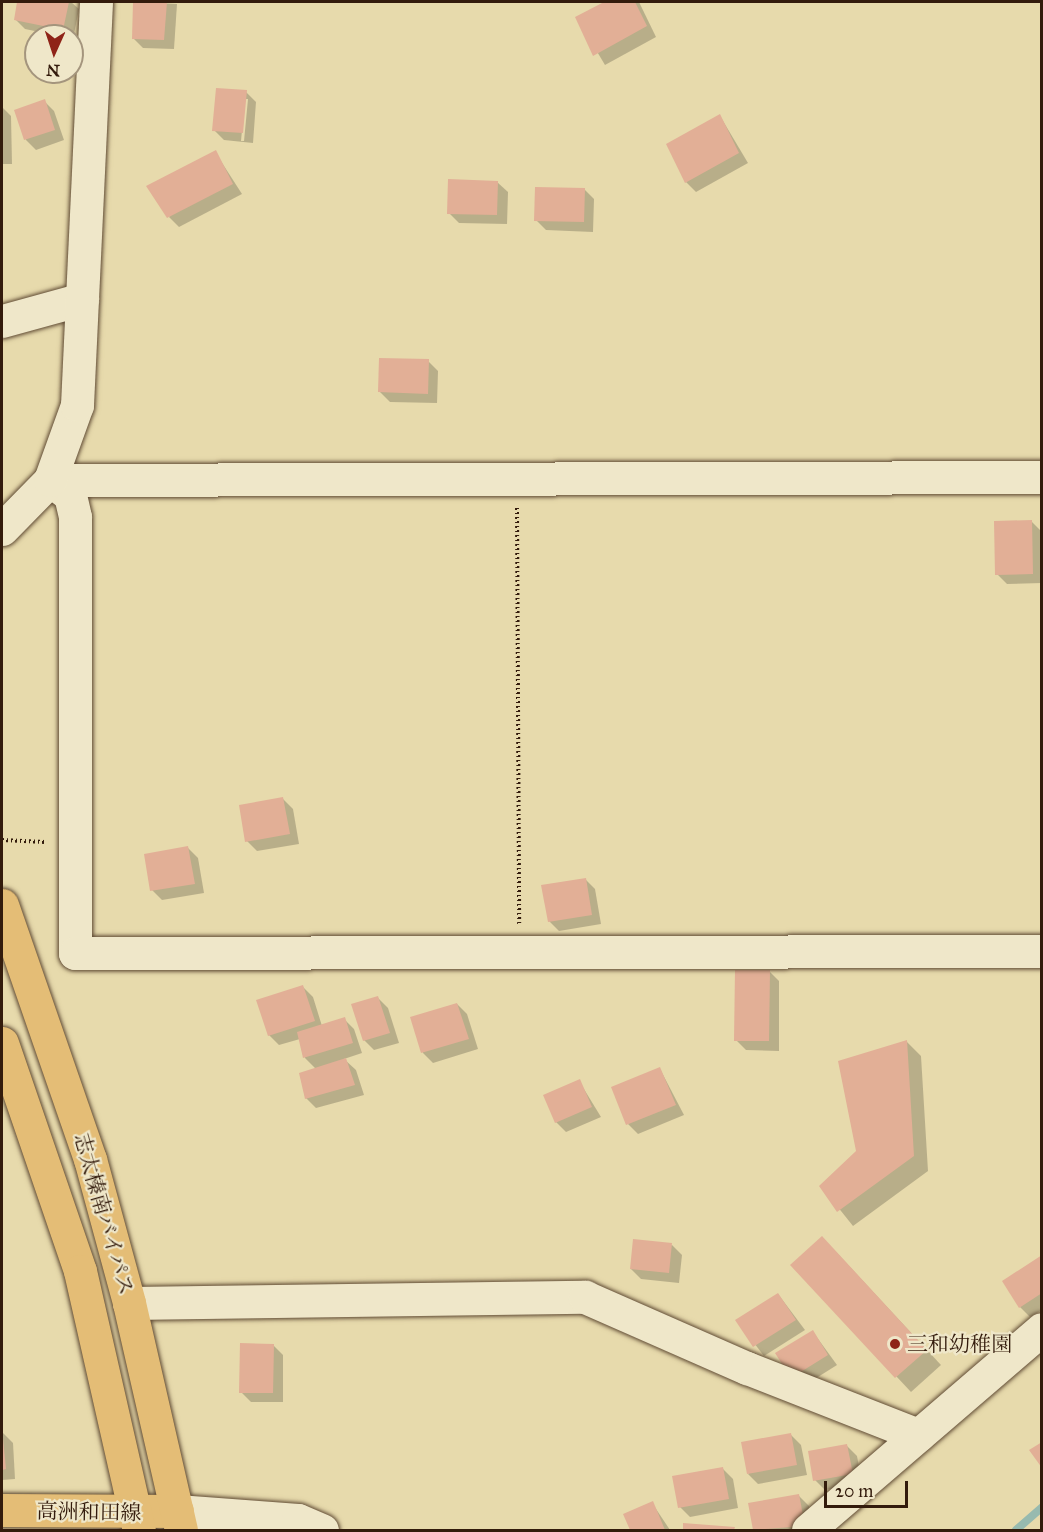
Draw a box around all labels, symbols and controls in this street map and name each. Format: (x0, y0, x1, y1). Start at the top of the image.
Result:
north arrow (24, 24, 84, 84)
text: N (46, 61, 60, 80)
street label: 志太榛南バイパス (69, 1130, 139, 1298)
place label: 三和幼稚園 (907, 1331, 1012, 1357)
marker: 三和幼稚園 (888, 1337, 902, 1351)
scale bar (827, 1469, 911, 1507)
text: 20 m (835, 1480, 873, 1502)
street label: 高洲和田線 (36, 1498, 142, 1526)

